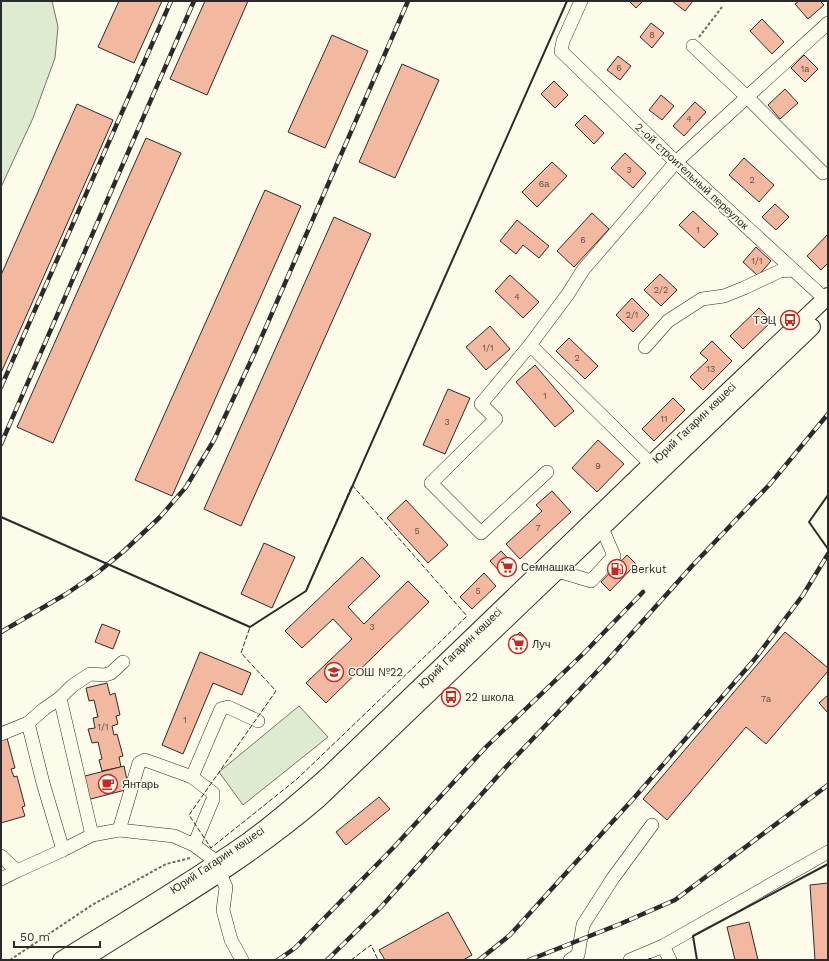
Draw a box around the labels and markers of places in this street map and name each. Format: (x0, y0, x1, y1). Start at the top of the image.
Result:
bus stop icon: ТЭЦ (779, 309, 801, 331)
place label: ТЭЦ (753, 314, 776, 327)
supermarket icon: Семнашка (496, 556, 518, 578)
fuel station icon: Berkut (606, 558, 628, 580)
place label: Семнашка (521, 561, 576, 574)
place label: Berkut (631, 563, 667, 576)
supermarket icon: Луч (507, 633, 529, 655)
place label: Луч (532, 638, 551, 651)
school or university icon: СОШ №22 (323, 661, 345, 683)
place label: СОШ №22 (348, 666, 403, 679)
bus stop icon: 22 школа (440, 686, 462, 708)
place label: 22 школа (465, 691, 515, 704)
cafe icon: Янтарь (97, 773, 119, 795)
place label: Янтарь (122, 778, 159, 791)

